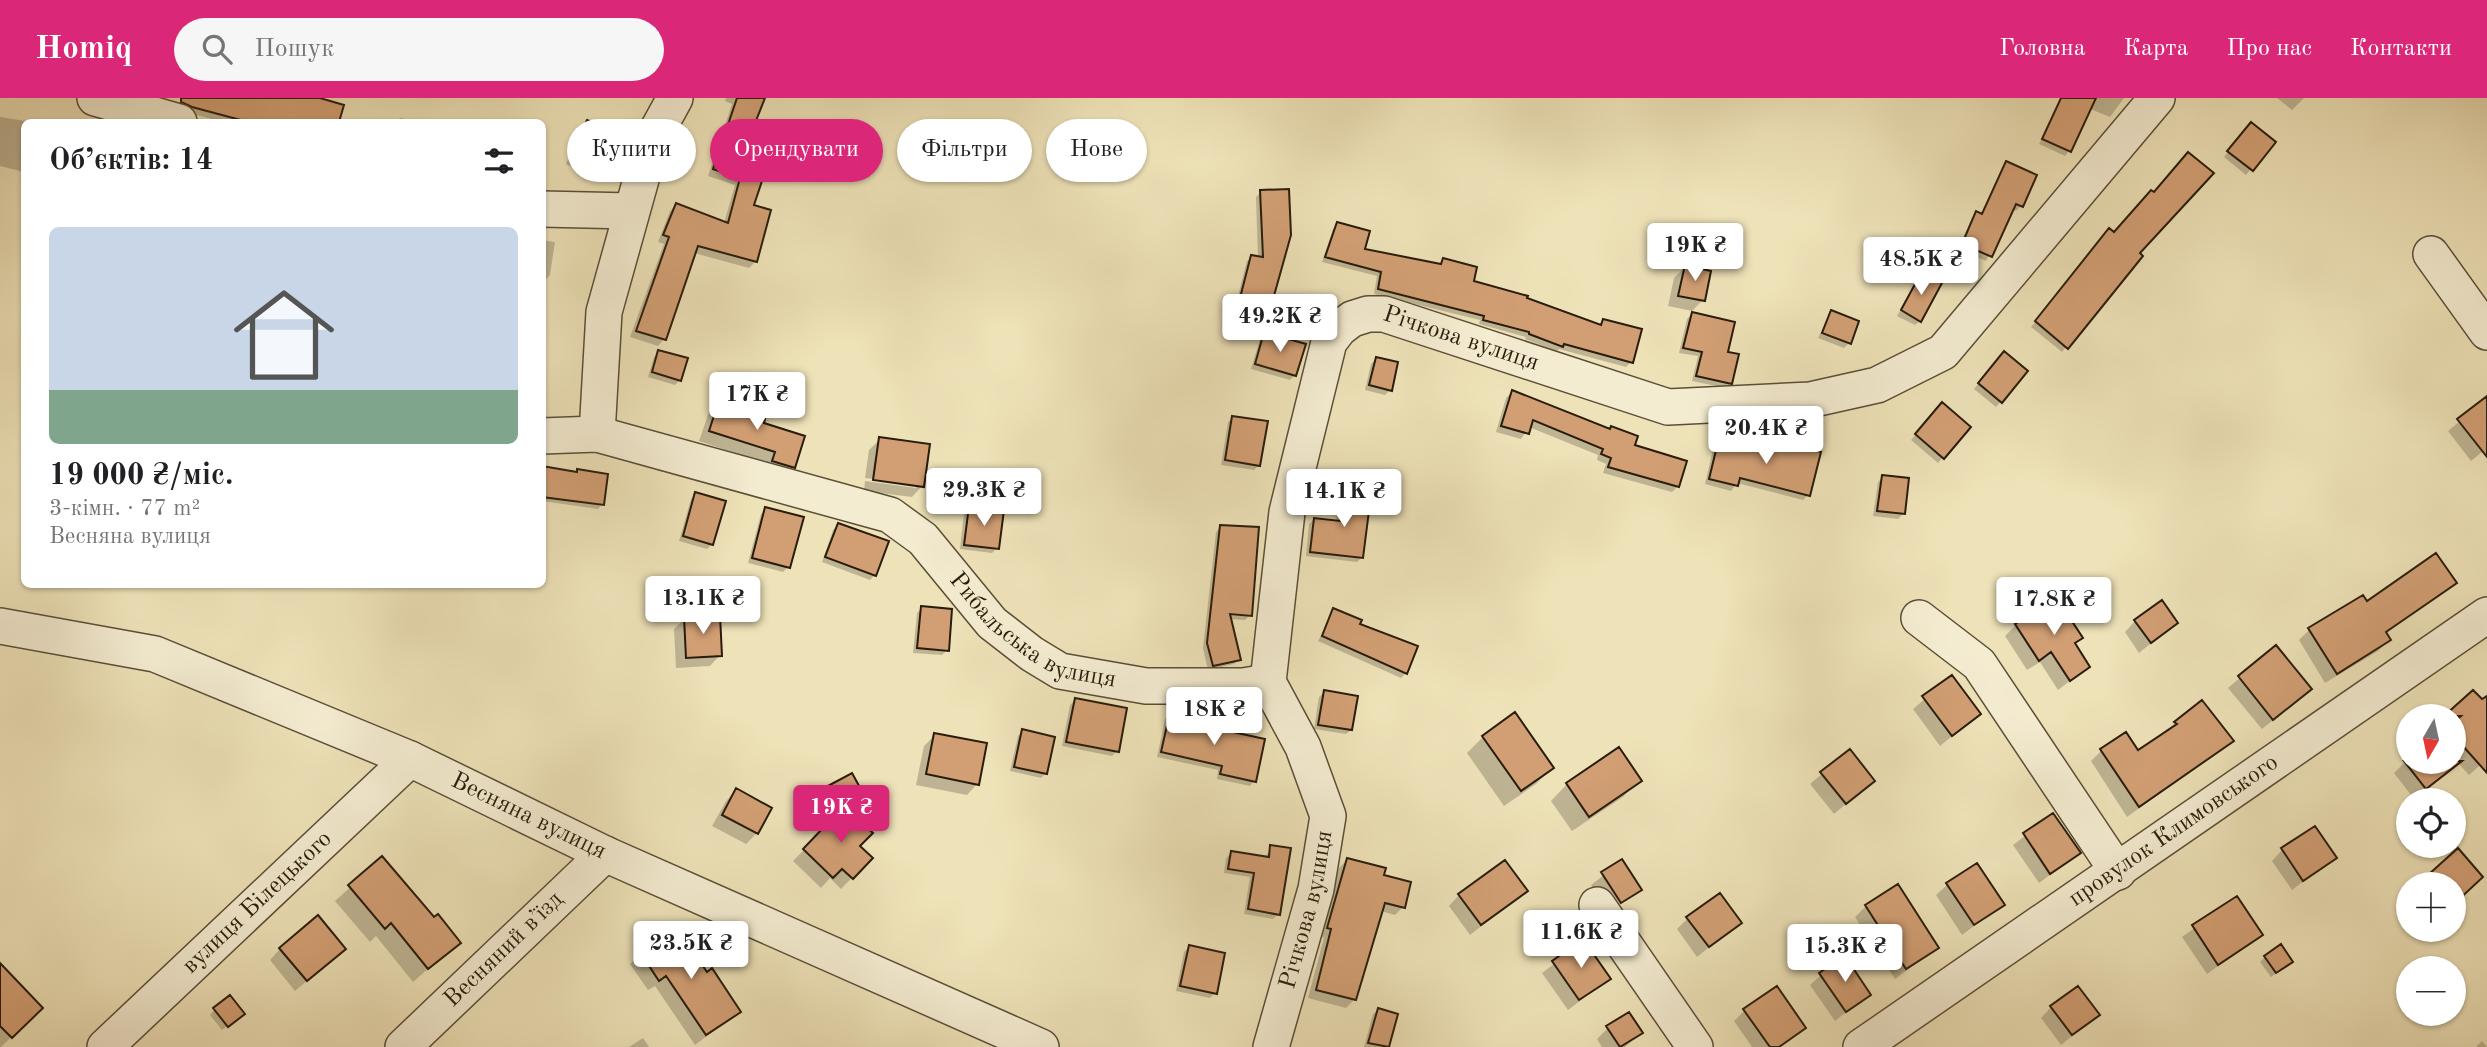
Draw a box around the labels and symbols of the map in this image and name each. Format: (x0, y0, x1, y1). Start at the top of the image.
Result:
pin: 19K ₴ (1646, 223, 1744, 283)
pin: 48.5K ₴ (1856, 238, 1986, 297)
pin: 49.2K ₴ (1215, 294, 1345, 354)
street label: Річкова вулиця (1380, 302, 1542, 376)
pin: 17K ₴ (708, 372, 806, 432)
pin: 20.4K ₴ (1701, 406, 1831, 466)
pin: 29.3K ₴ (919, 468, 1049, 528)
pin: 14.1K ₴ (1279, 470, 1409, 529)
street label: Рибальська вулиця (944, 568, 1118, 693)
pin: 13.1K ₴ (638, 576, 768, 636)
pin: 17.8K ₴ (1989, 578, 2119, 637)
pin: 18K ₴ (1165, 688, 1263, 747)
north arrow (2396, 704, 2466, 774)
street label: провулок Климовського (2065, 751, 2283, 912)
street label: Весняна вулиця (447, 769, 610, 864)
pin: 19K ₴ (792, 786, 890, 845)
street label: вулиця Білецького (179, 827, 337, 979)
street label: Річкова вулиця (1276, 829, 1337, 992)
street label: Весняний вʼїзд (440, 887, 568, 1012)
pin: 11.6K ₴ (1516, 910, 1646, 970)
pin: 23.5K ₴ (626, 922, 756, 981)
pin: 15.3K ₴ (1780, 924, 1910, 984)

